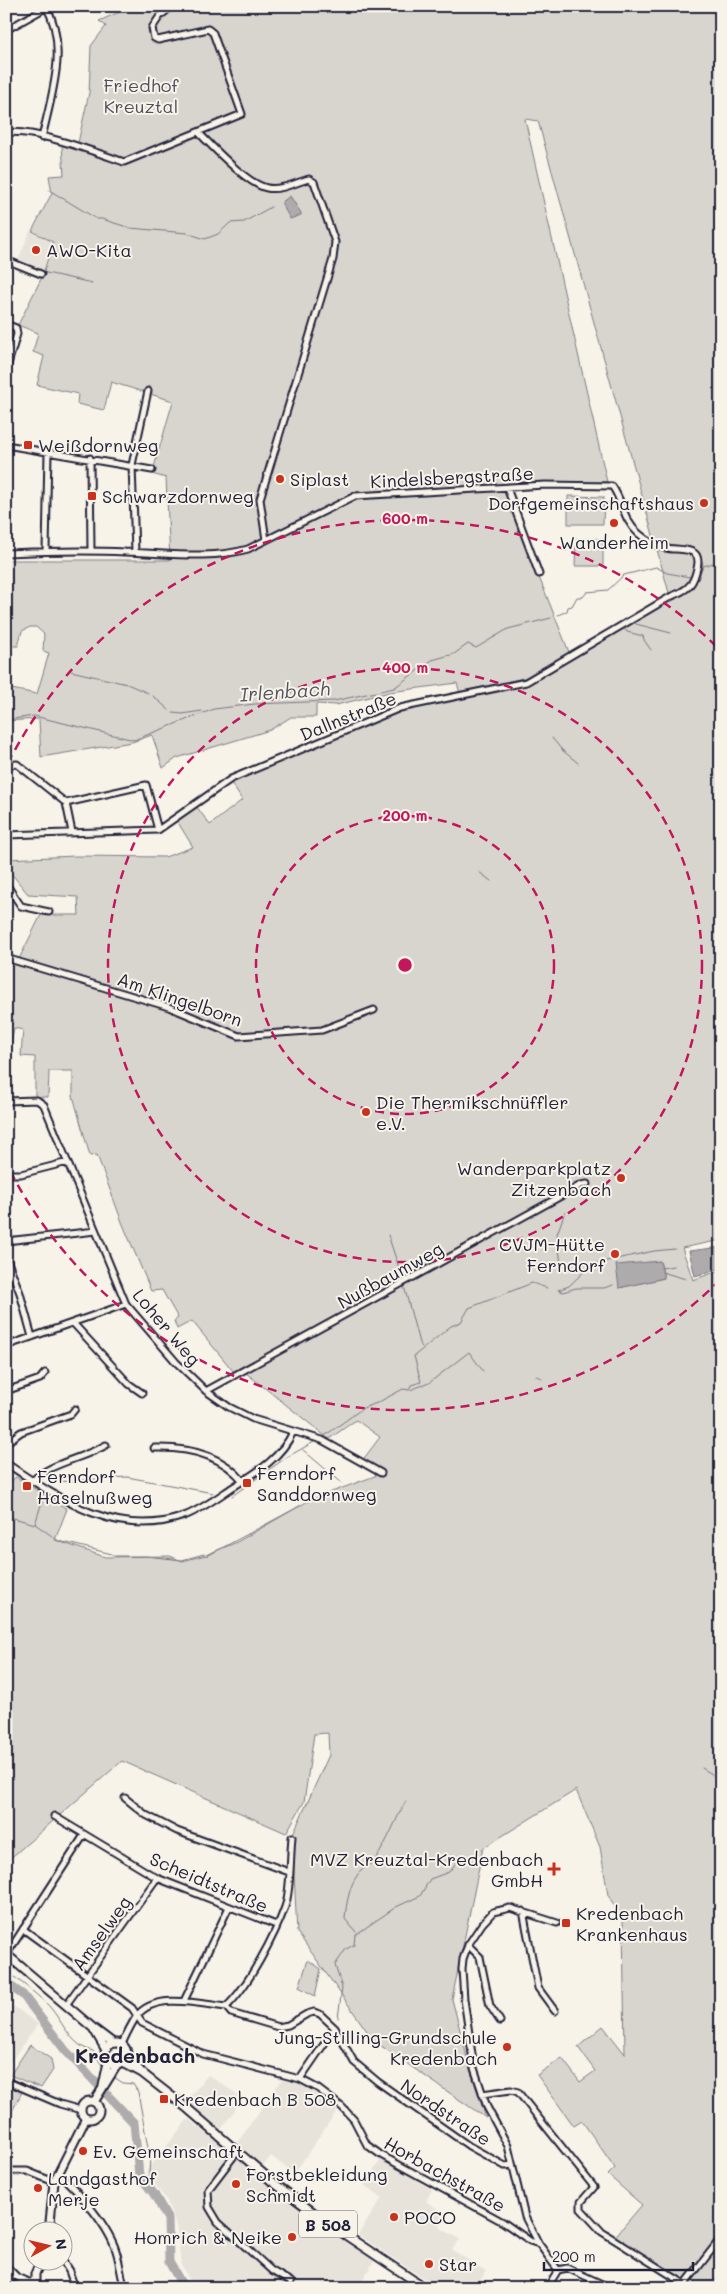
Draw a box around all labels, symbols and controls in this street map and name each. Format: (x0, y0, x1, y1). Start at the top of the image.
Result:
park label: Friedhof Kreuztal (104, 73, 179, 118)
place label: AWO-Kita (46, 238, 132, 262)
marker: AWO-Kita (30, 244, 42, 256)
place label: Weißdornweg (38, 433, 159, 457)
marker: Weißdornweg (22, 439, 34, 451)
street label: Kindelsbergstraße (370, 461, 534, 493)
place label: Siplast (290, 467, 349, 491)
marker: Siplast (274, 473, 286, 485)
place label: Schwarzdornweg (102, 484, 254, 508)
marker: Schwarzdornweg (86, 490, 98, 502)
place label: Dorfgemeinschaftshaus (488, 491, 694, 515)
marker: Dorfgemeinschaftshaus (698, 497, 710, 509)
text: 600 m (382, 508, 428, 528)
marker: Wanderheim (608, 517, 620, 529)
place label: Wanderheim (559, 530, 669, 554)
text: 400 m (382, 657, 428, 677)
water label: Irlenbach (239, 675, 331, 707)
street label: Dallnstraße (296, 686, 400, 746)
text: 200 m (383, 805, 428, 825)
centre of rings (396, 956, 414, 974)
street label: Am Klingelborn (114, 966, 246, 1032)
place label: Die Thermikschnüffler e.V. (376, 1090, 569, 1135)
marker: Die Thermikschnüffler e.V. (360, 1106, 372, 1118)
place label: Wanderparkplatz Zitzenbach (457, 1156, 611, 1201)
marker: Wanderparkplatz Zitzenbach (615, 1172, 627, 1184)
place label: CVJM-Hütte Ferndorf (499, 1232, 606, 1277)
street label: Nußbaumweg (333, 1236, 447, 1314)
marker: CVJM-Hütte Ferndorf (609, 1248, 621, 1260)
street label: Loher Weg (128, 1283, 206, 1371)
place label: Ferndorf Sanddornweg (257, 1461, 376, 1506)
place label: Ferndorf Haselnußweg (37, 1464, 152, 1509)
marker: Ferndorf Sanddornweg (241, 1477, 253, 1489)
marker: Ferndorf Haselnußweg (21, 1480, 33, 1492)
street label: Scheidtstraße (146, 1846, 272, 1918)
place label: MVZ Kreuztal-Kredenbach GmbH (310, 1847, 543, 1892)
marker: MVZ Kreuztal-Kredenbach GmbH (547, 1862, 561, 1876)
street label: Amselweg (66, 1891, 136, 1975)
place label: Kredenbach Krankenhaus (576, 1901, 688, 1946)
marker: Kredenbach Krankenhaus (560, 1917, 572, 1929)
place label: Jung-Stilling-Grundschule Kredenbach (275, 2025, 497, 2070)
marker: Jung-Stilling-Grundschule Kredenbach (501, 2041, 513, 2053)
district label: Kredenbach (75, 2042, 195, 2068)
street label: Nordstraße (396, 2073, 496, 2151)
place label: Kredenbach B 508 (174, 2087, 336, 2111)
marker: Kredenbach B 508 (158, 2093, 170, 2105)
street label: Horbachstraße (380, 2131, 510, 2217)
place label: Ev. Gemeinschaft (93, 2139, 244, 2163)
marker: Ev. Gemeinschaft (77, 2145, 89, 2157)
place label: Forstbekleidung Schmidt (246, 2162, 387, 2207)
place label: Landgasthof Merje (48, 2166, 157, 2211)
marker: Forstbekleidung Schmidt (230, 2178, 242, 2190)
marker: Landgasthof Merje (32, 2182, 44, 2194)
place label: POCO (404, 2205, 456, 2229)
road number: B 508 (299, 2210, 357, 2238)
marker: POCO (388, 2211, 400, 2223)
north arrow (22, 2222, 72, 2272)
place label: Homrich & Neike (134, 2225, 282, 2249)
marker: Homrich & Neike (286, 2231, 298, 2243)
text: N (51, 2238, 72, 2251)
scale bar (544, 2239, 693, 2271)
text: 200 m (552, 2246, 596, 2266)
place label: Star (439, 2252, 477, 2276)
marker: Star (423, 2258, 435, 2270)

